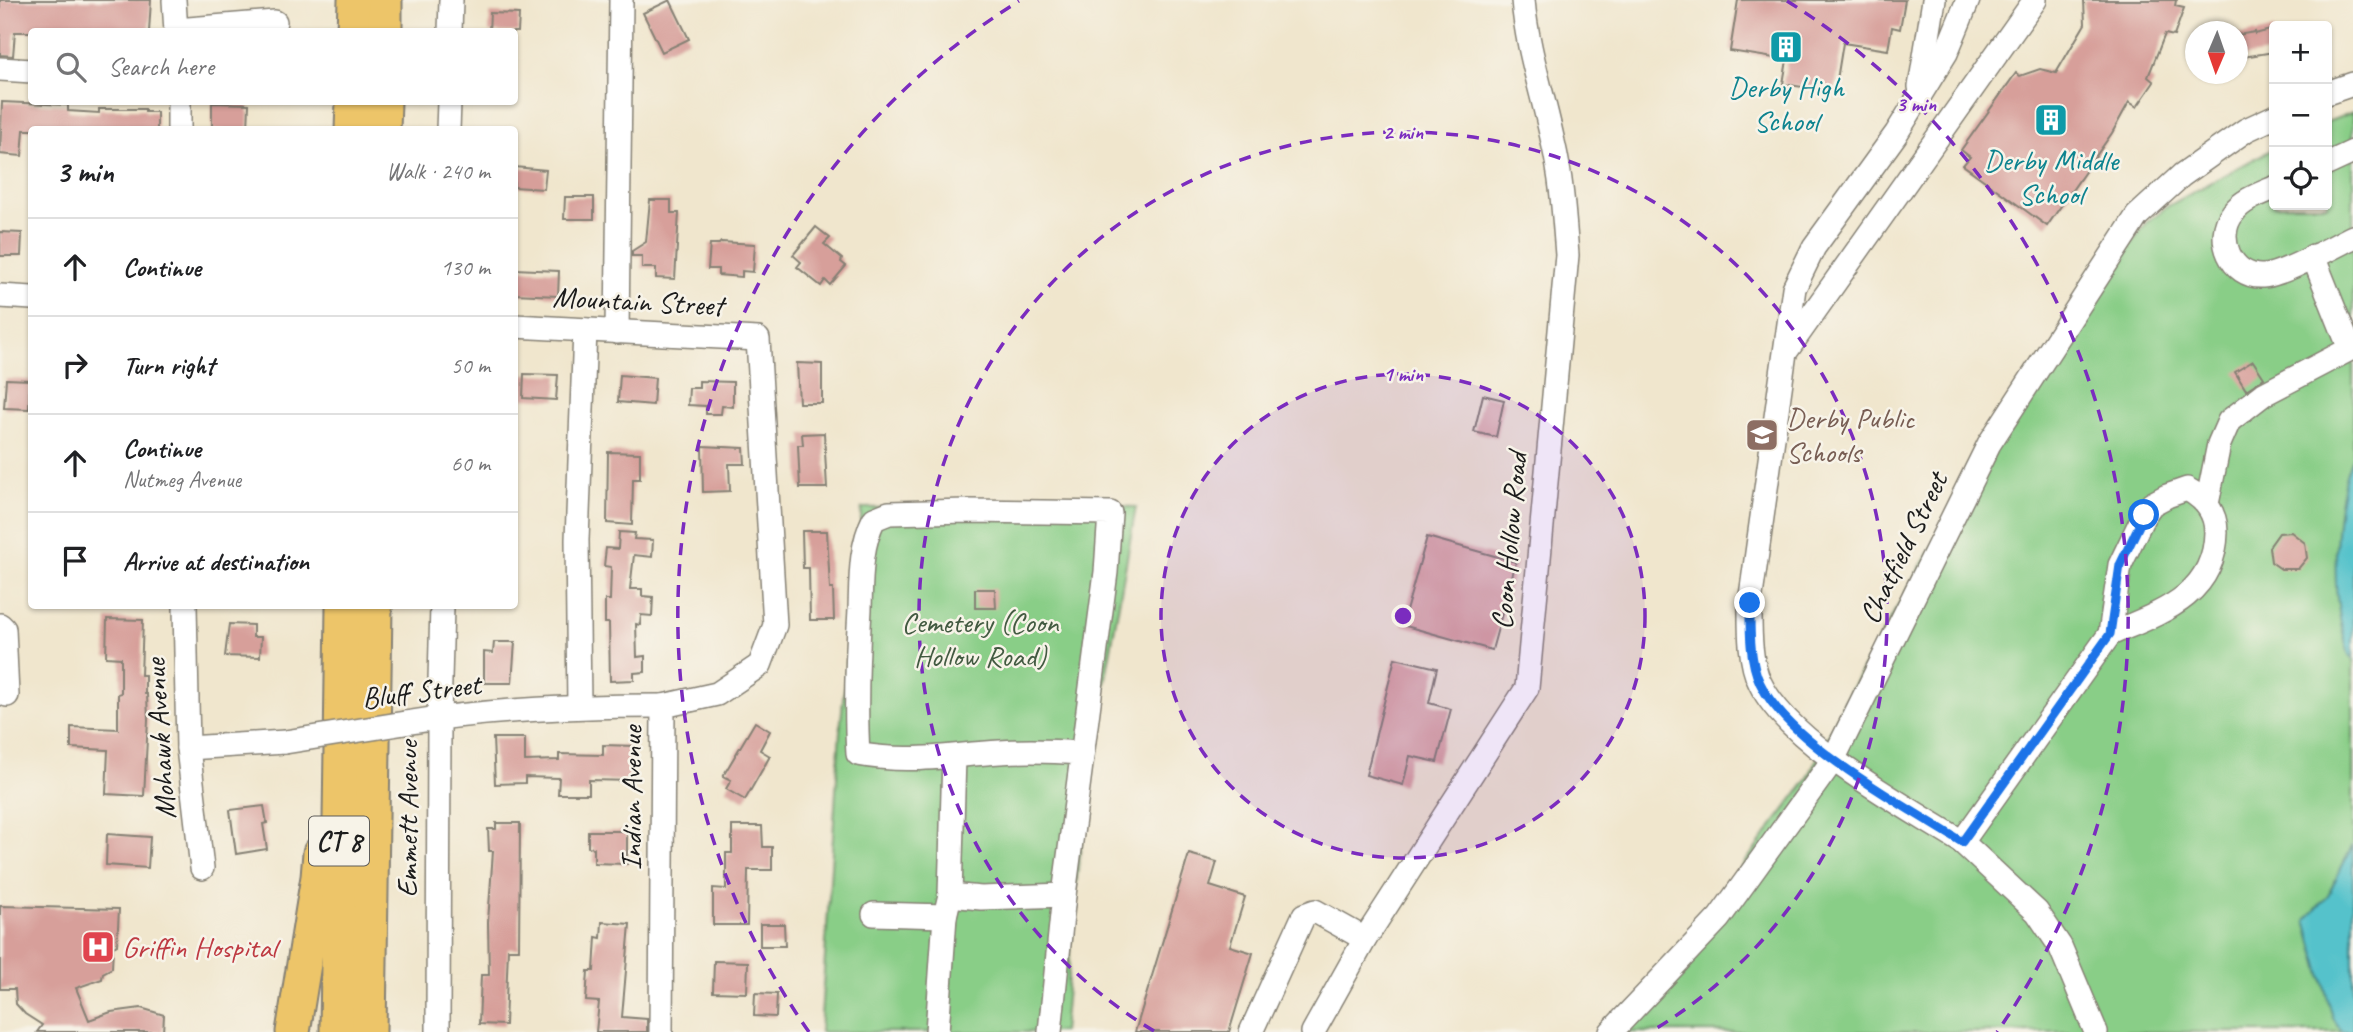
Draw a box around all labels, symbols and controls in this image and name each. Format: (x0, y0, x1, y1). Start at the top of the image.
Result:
north arrow (2185, 21, 2248, 84)
map controls (2269, 21, 2332, 210)
button: + (2269, 21, 2332, 84)
search box (28, 28, 518, 105)
building icon: Derby High School (1767, 28, 1805, 66)
icon: search (52, 48, 90, 86)
text: Search here (108, 50, 214, 83)
place label: Derby High School (1728, 68, 1845, 140)
button: − (2269, 84, 2332, 147)
text: 3 min (1896, 91, 1936, 117)
building icon: Derby Middle School (2032, 101, 2070, 139)
text: 2 min (1383, 119, 1423, 145)
place label: Derby Middle School (1984, 141, 2120, 213)
button: locate (2269, 147, 2332, 210)
text: 3 min (56, 153, 113, 191)
text: Walk · 240 m (386, 157, 490, 186)
icon: ahead (56, 248, 94, 286)
text: Continue (123, 251, 201, 284)
text: 130 m (441, 253, 490, 282)
street label: Mountain Street (552, 278, 728, 325)
icon: right (56, 346, 94, 384)
text: Turn right (123, 349, 214, 382)
text: 50 m (451, 351, 490, 380)
text: 1 min (1383, 361, 1423, 387)
place label: Derby Public Schools (1786, 399, 1915, 471)
school or university icon: Derby Public Schools (1743, 416, 1781, 454)
text: Continue (123, 432, 201, 465)
icon: ahead (56, 444, 94, 482)
street label: Coon Hollow Road (1482, 447, 1536, 631)
text: 60 m (451, 449, 490, 478)
street label: Chatfield Street (1850, 463, 1957, 630)
text: Nutmeg Avenue (123, 465, 241, 494)
route start (2128, 499, 2159, 530)
icon: arrive (56, 542, 94, 580)
text: Arrive at destination (123, 545, 309, 578)
route end (1734, 587, 1765, 618)
park label: Cemetery (Coon Hollow Road) (901, 603, 1060, 675)
centre of rings (1391, 604, 1415, 628)
street label: Mohawk Avenue (135, 655, 185, 821)
street label: Bluff Street (360, 665, 485, 717)
street label: Indian Avenue (612, 724, 650, 870)
street label: Emmett Avenue (388, 738, 426, 898)
road number: CT 8 (309, 816, 369, 866)
hospital icon: Griffin Hospital (79, 928, 117, 966)
place label: Griffin Hospital (122, 928, 281, 966)

